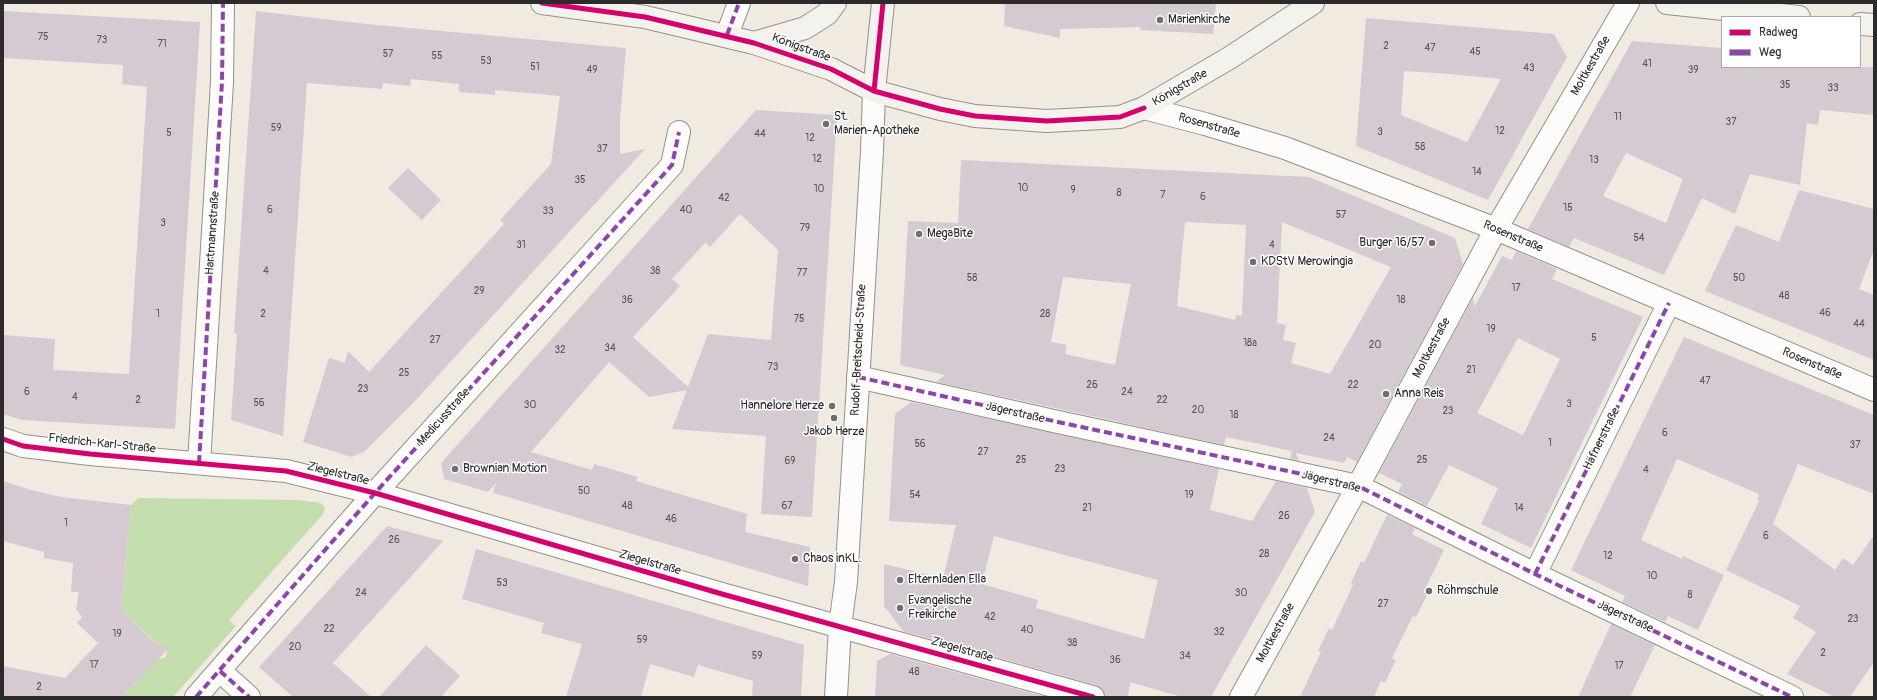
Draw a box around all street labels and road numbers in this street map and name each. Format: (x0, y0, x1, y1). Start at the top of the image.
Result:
street label: Königstraße (770, 31, 832, 65)
street label: Moltkestraße (1568, 34, 1614, 98)
street label: Königstraße (1150, 66, 1210, 110)
street label: Rosenstraße (1176, 110, 1242, 142)
street label: Hartmannstraße (203, 191, 223, 275)
street label: Rosenstraße (1481, 218, 1545, 256)
street label: Rudolf-Breitscheid-Straße (848, 284, 870, 416)
street label: Moltkestraße (1410, 315, 1454, 381)
street label: Rosenstraße (1780, 345, 1844, 383)
street label: Medicusstraße (414, 385, 474, 449)
street label: Jägerstraße (984, 399, 1046, 427)
street label: Häfnerstraße (1581, 405, 1623, 473)
street label: Friedrich-Karl-Straße (48, 431, 156, 457)
street label: Ziegelstraße (305, 459, 371, 489)
street label: Jägerstraße (1300, 468, 1362, 496)
street label: Ziegelstraße (617, 547, 683, 579)
street label: Jägerstraße (1595, 598, 1655, 636)
street label: Moltkestraße (1254, 601, 1298, 665)
street label: Ziegelstraße (929, 634, 995, 666)

